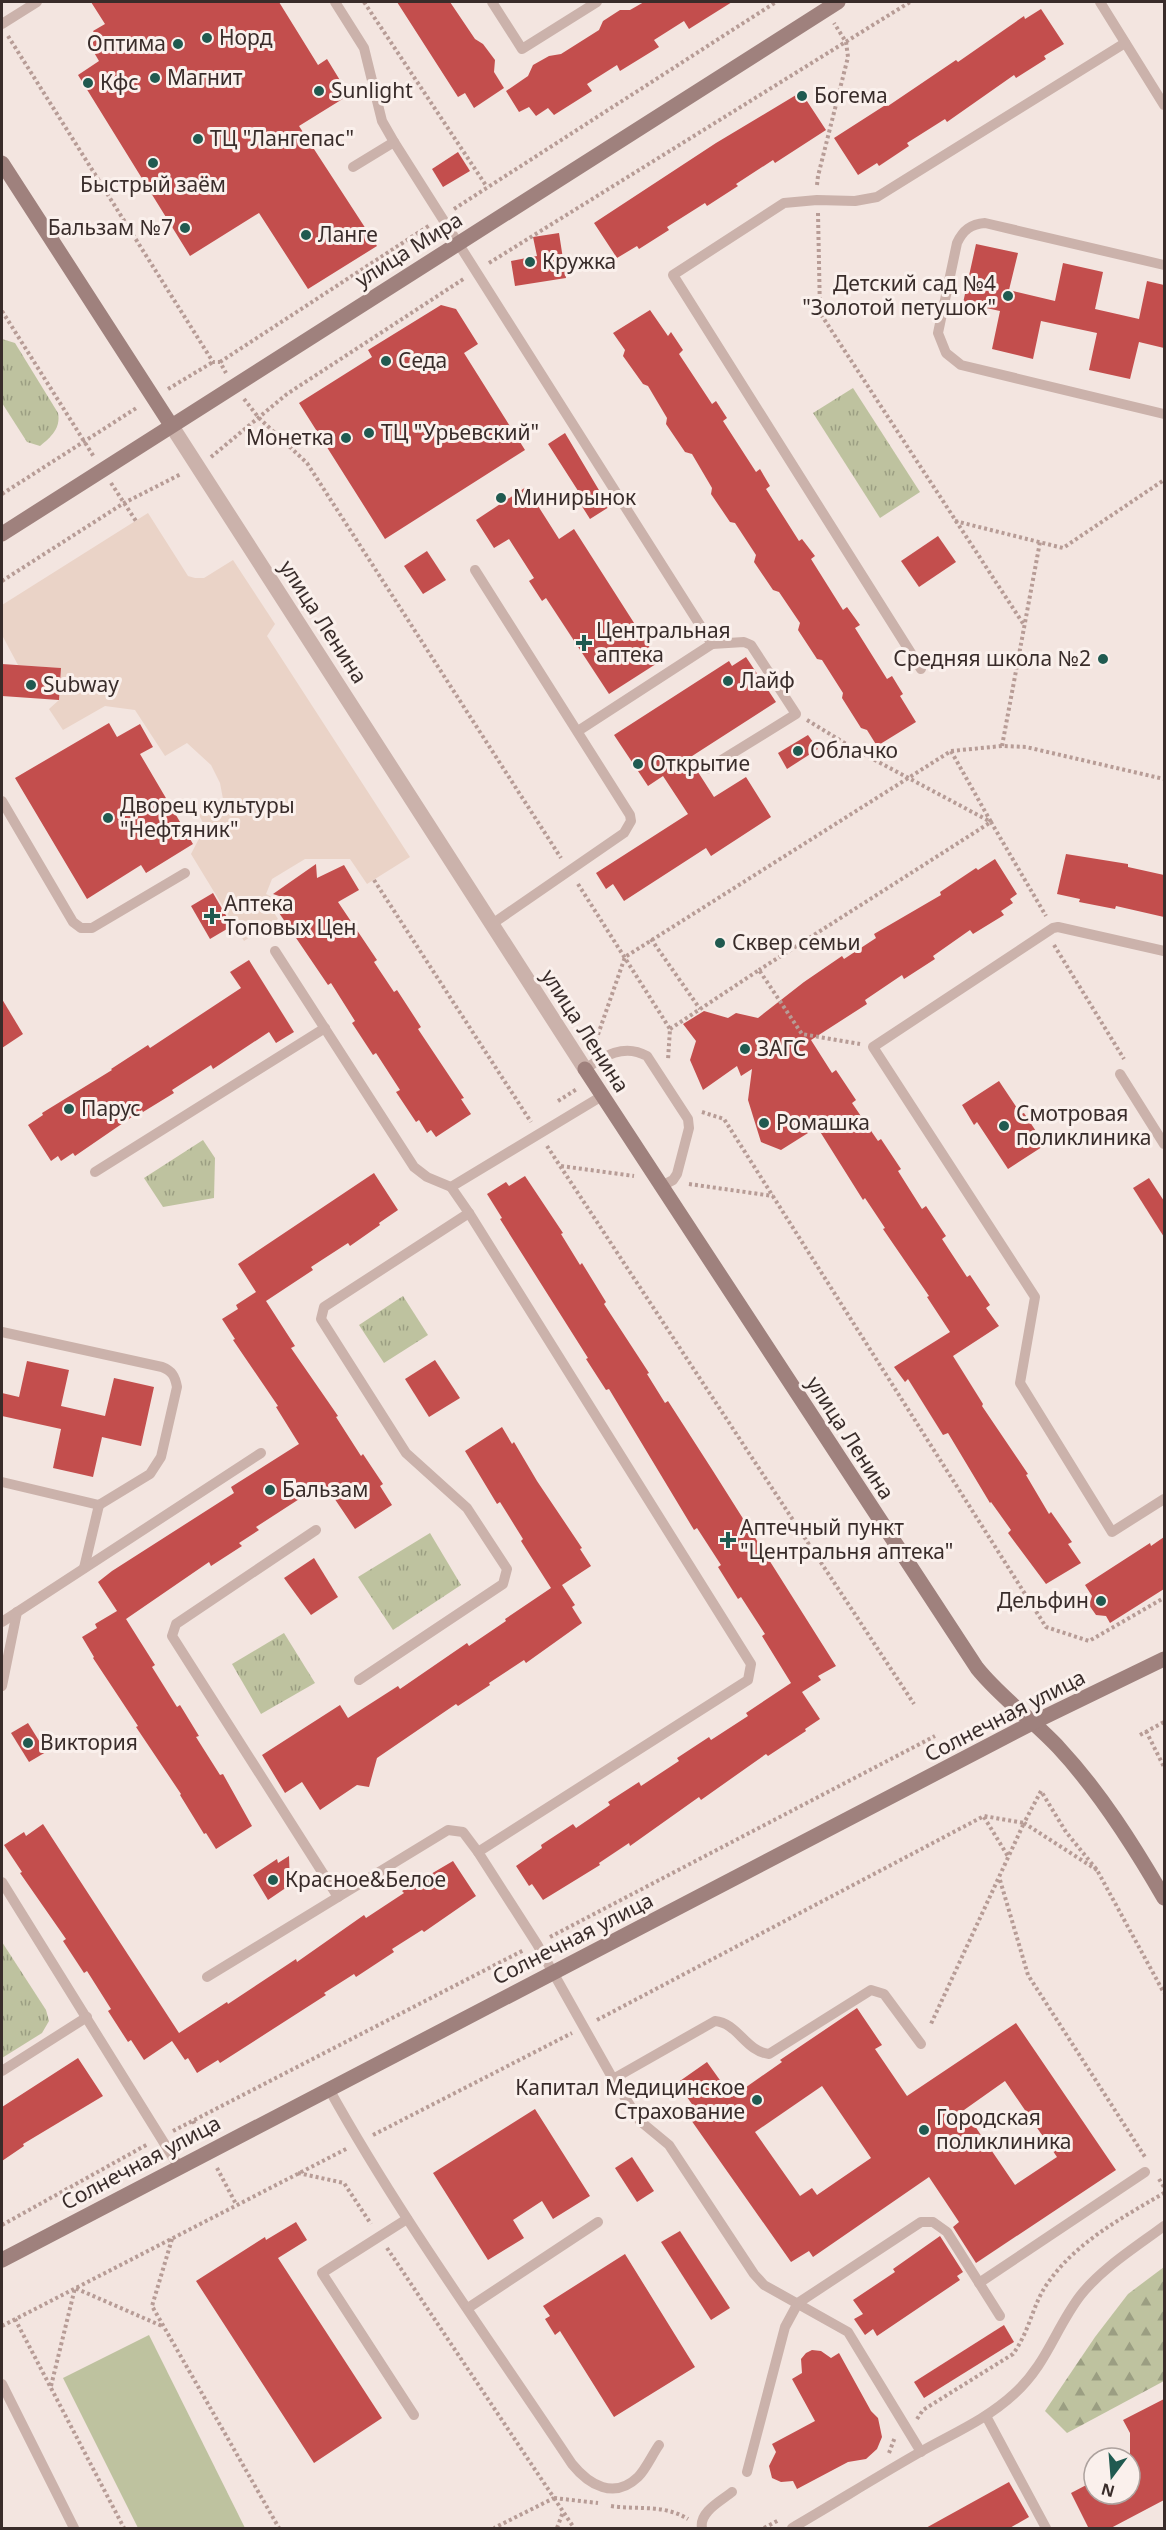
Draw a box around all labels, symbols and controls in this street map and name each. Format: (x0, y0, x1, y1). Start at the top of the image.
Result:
place label: Норд (219, 23, 273, 51)
place label: Оптима (87, 29, 166, 57)
marker: Норд (200, 31, 214, 45)
marker: Оптима (171, 37, 185, 51)
place label: Магнит (167, 63, 243, 91)
place label: Кфс (100, 68, 139, 96)
marker: Магнит (148, 71, 162, 85)
marker: Кфс (81, 76, 95, 90)
place label: Sunlight (331, 76, 413, 104)
place label: Богема (814, 81, 888, 109)
marker: Sunlight (312, 84, 326, 98)
marker: Богема (795, 89, 809, 103)
place label: ТЦ "Лангепас" (210, 124, 354, 152)
marker: ТЦ "Лангепас" (191, 132, 205, 146)
marker: Быстрый заём (146, 156, 160, 170)
place label: Быстрый заём (80, 170, 226, 198)
street label: улица Мира (350, 205, 467, 293)
place label: Бальзам №7 (48, 213, 173, 241)
place label: Ланге (318, 220, 378, 248)
marker: Бальзам №7 (178, 221, 192, 235)
marker: Ланге (299, 228, 313, 242)
place label: Кружка (542, 247, 616, 275)
marker: Кружка (523, 255, 537, 269)
place label: Детский сад №4 "Золотой петушок" (802, 269, 996, 321)
marker: Детский сад №4 "Золотой петушок" (1001, 289, 1015, 303)
place label: Седа (398, 346, 447, 374)
marker: Седа (379, 354, 393, 368)
place label: ТЦ "Урьевский" (381, 418, 539, 446)
place label: Монетка (246, 423, 334, 451)
marker: ТЦ "Урьевский" (362, 426, 376, 440)
marker: Монетка (339, 431, 353, 445)
place label: Минирынок (513, 483, 636, 511)
marker: Минирынок (494, 491, 508, 505)
street label: улица Ленина (274, 554, 374, 689)
place label: Центральная аптека (596, 616, 731, 668)
marker: Центральная аптека (577, 636, 591, 650)
place label: Средняя школа №2 (893, 644, 1091, 672)
marker: Средняя школа №2 (1096, 652, 1110, 666)
place label: Лайф (740, 666, 795, 694)
place label: Subway (43, 670, 119, 698)
marker: Лайф (721, 674, 735, 688)
marker: Subway (24, 678, 38, 692)
place label: Облачко (810, 736, 898, 764)
marker: Облачко (791, 744, 805, 758)
place label: Открытие (650, 749, 750, 777)
marker: Открытие (631, 757, 645, 771)
place label: Дворец культуры "Нефтяник" (120, 791, 295, 843)
marker: Дворец культуры "Нефтяник" (101, 811, 115, 825)
place label: Аптека Топовых Цен (224, 889, 357, 941)
marker: Аптека Топовых Цен (205, 909, 219, 923)
place label: Сквер семьи (732, 928, 861, 956)
marker: Сквер семьи (713, 936, 727, 950)
street label: улица Ленина (536, 963, 636, 1098)
place label: ЗАГС (757, 1034, 806, 1062)
marker: ЗАГС (738, 1042, 752, 1056)
place label: Парус (81, 1094, 141, 1122)
place label: Смотровая поликлиника (1016, 1099, 1151, 1151)
marker: Парус (62, 1102, 76, 1116)
place label: Ромашка (776, 1108, 870, 1136)
marker: Ромашка (757, 1116, 771, 1130)
marker: Смотровая поликлиника (997, 1119, 1011, 1133)
street label: улица Ленина (801, 1370, 901, 1505)
place label: Бальзам (282, 1475, 368, 1503)
marker: Бальзам (263, 1483, 277, 1497)
place label: Аптечный пункт "Центральня аптека" (740, 1513, 953, 1565)
marker: Аптечный пункт "Центральня аптека" (721, 1533, 735, 1547)
place label: Дельфин (997, 1586, 1089, 1614)
marker: Дельфин (1094, 1594, 1108, 1608)
street label: Солнечная улица (920, 1663, 1090, 1768)
place label: Виктория (40, 1728, 138, 1756)
marker: Виктория (21, 1736, 35, 1750)
place label: Красное&Белое (285, 1865, 446, 1893)
marker: Красное&Белое (266, 1873, 280, 1887)
street label: Солнечная улица (488, 1886, 658, 1991)
place label: Капитал Медицинское Страхование (515, 2073, 745, 2125)
marker: Капитал Медицинское Страхование (750, 2093, 764, 2107)
place label: Городская поликлиника (936, 2103, 1071, 2155)
street label: Солнечная улица (56, 2108, 225, 2216)
marker: Городская поликлиника (917, 2123, 931, 2137)
north arrow (1082, 2446, 1142, 2506)
text: N (1099, 2478, 1117, 2503)

